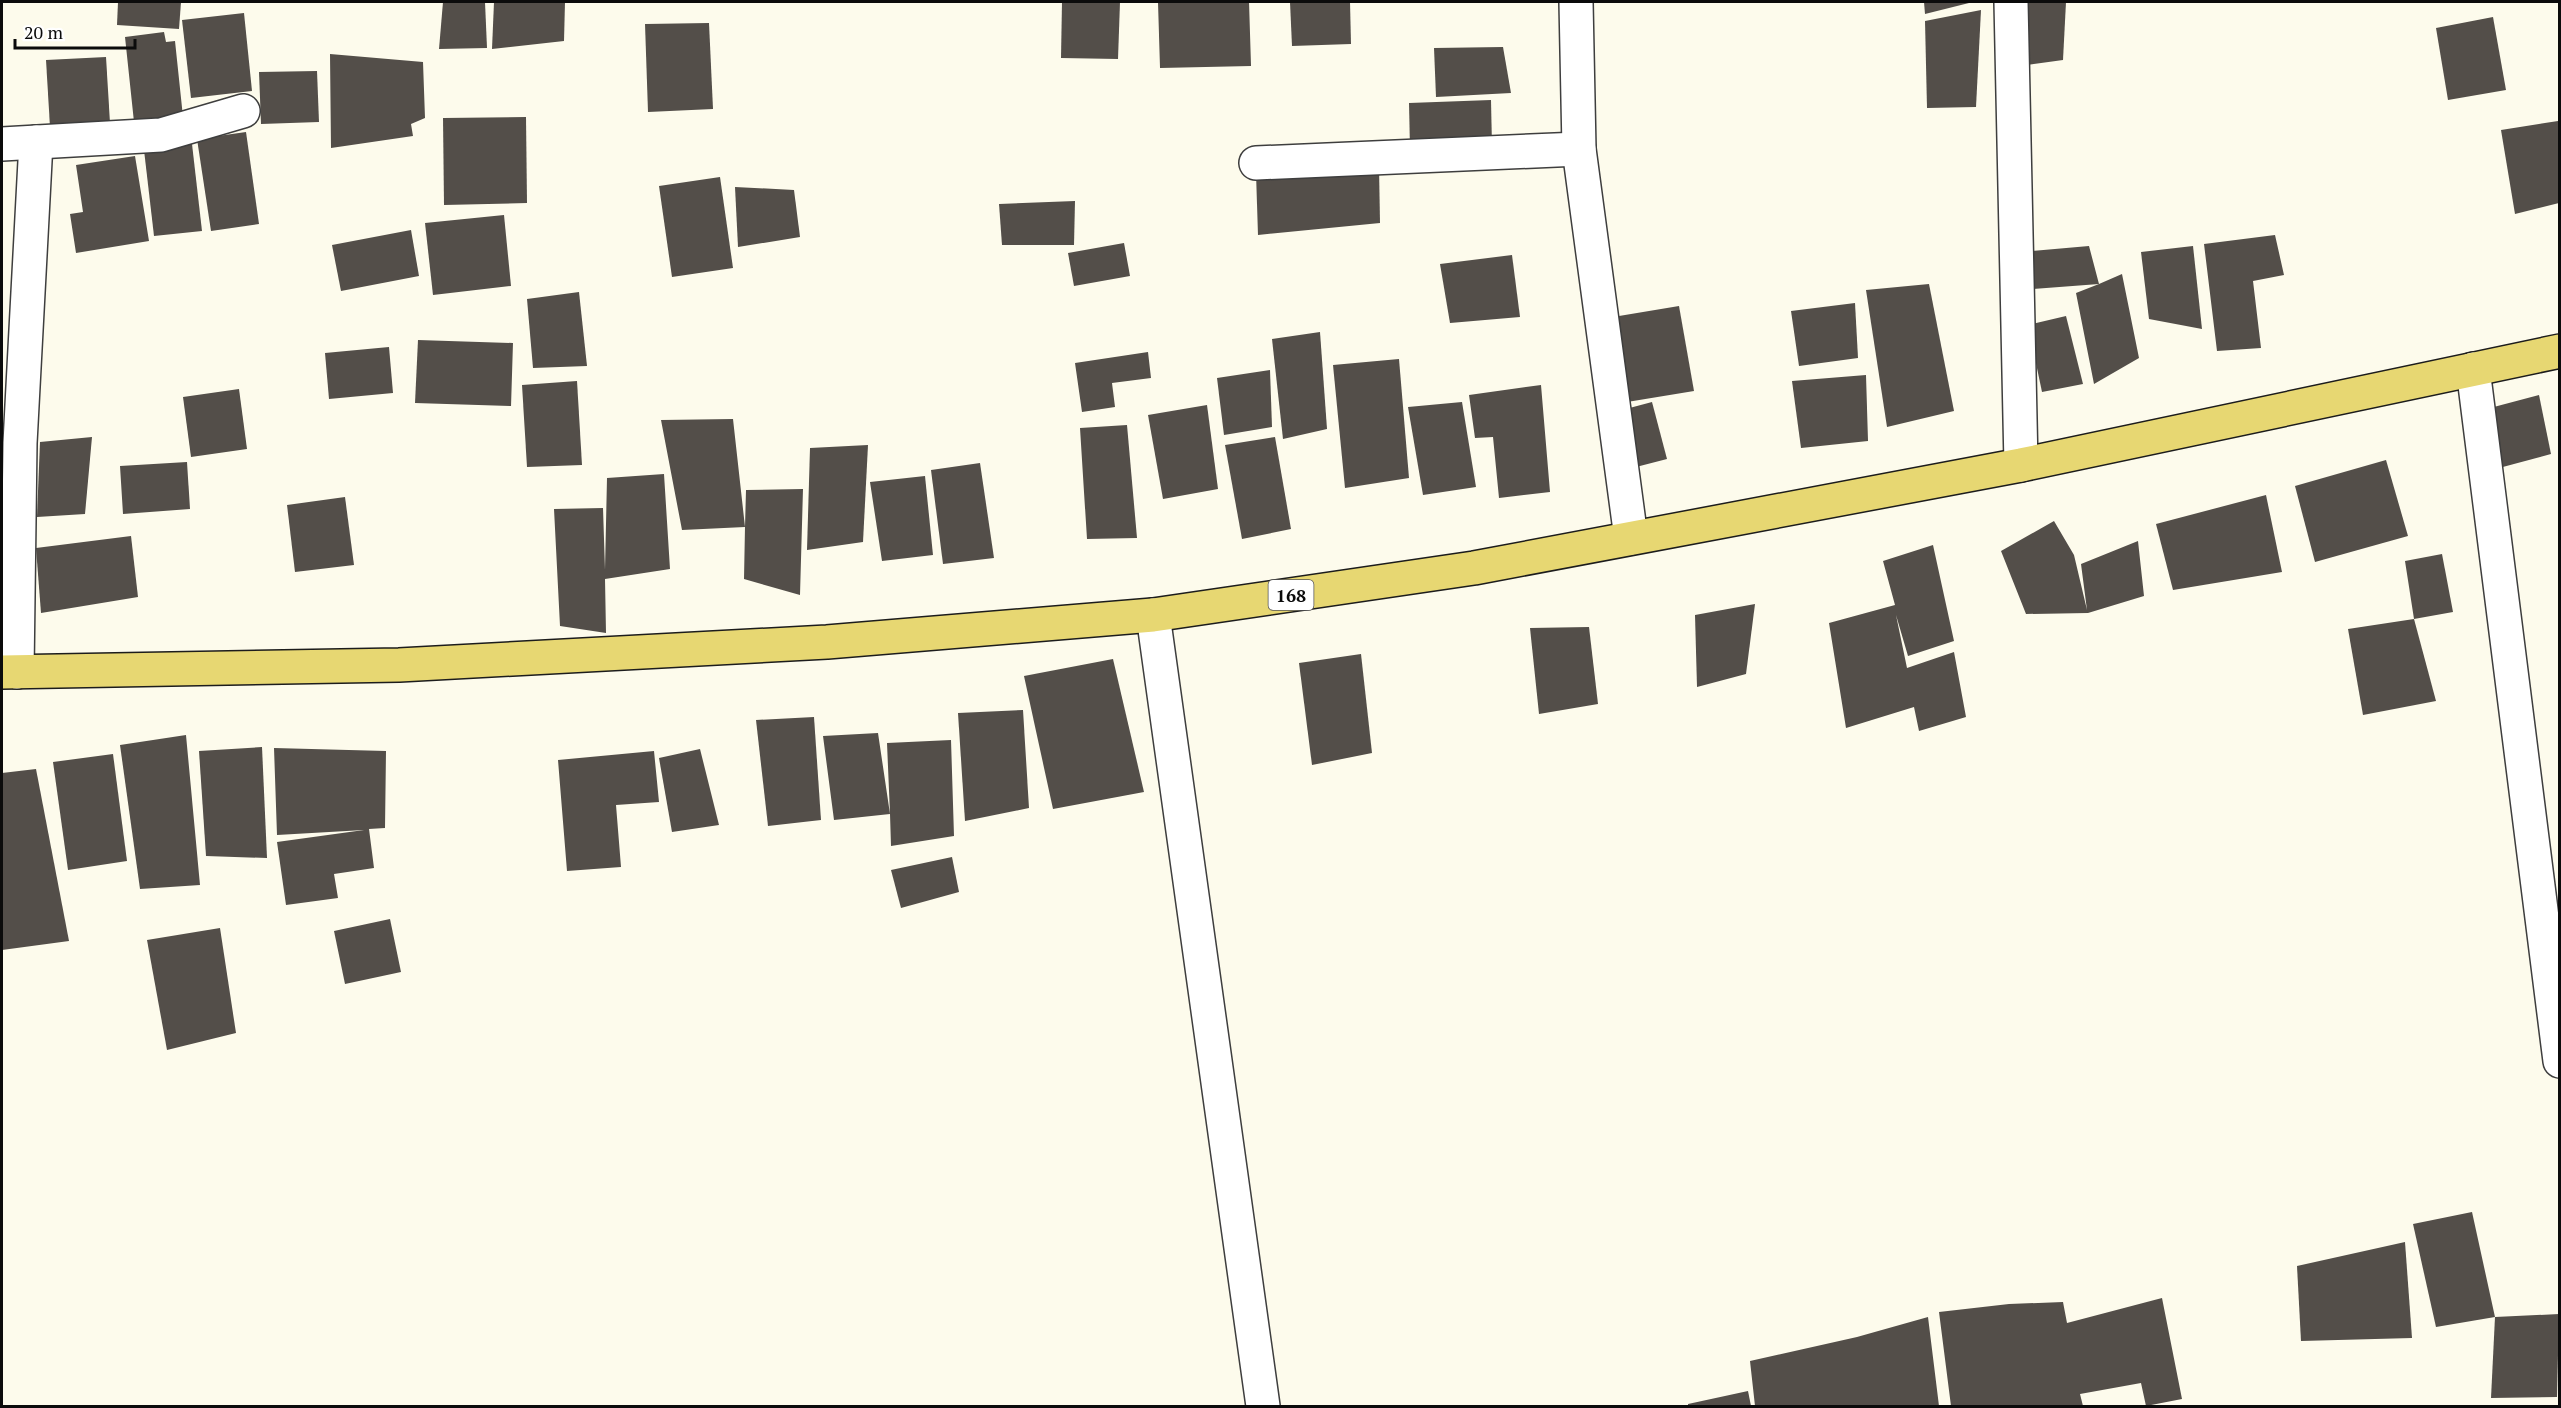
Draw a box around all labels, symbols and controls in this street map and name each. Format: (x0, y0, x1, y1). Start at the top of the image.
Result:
scale bar (15, 12, 135, 50)
text: 20 m (24, 20, 64, 44)
road number: 168 (1268, 580, 1314, 610)

